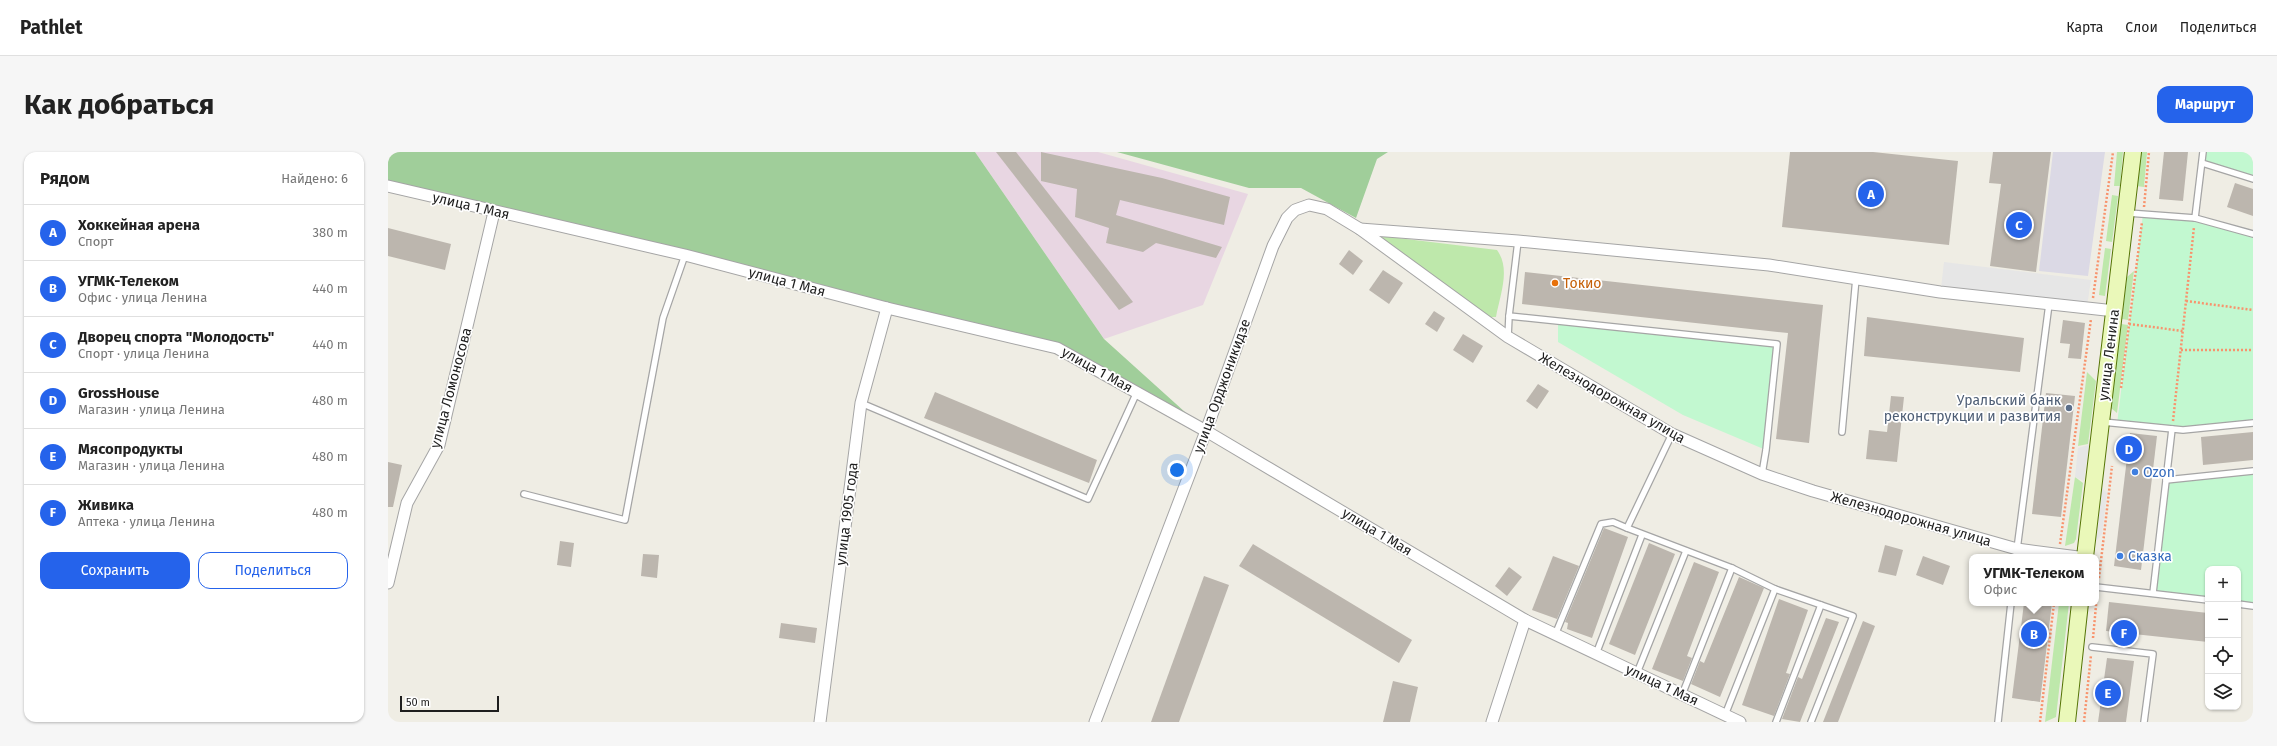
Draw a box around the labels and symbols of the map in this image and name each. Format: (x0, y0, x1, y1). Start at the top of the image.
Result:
pin: A (1858, 179, 1884, 209)
street label: улица 1 Мая (431, 189, 511, 223)
pin: C (2006, 210, 2032, 240)
street label: улица 1 Мая (747, 264, 827, 300)
place label: Токио (1563, 275, 1602, 292)
marker: Токио (1550, 278, 1560, 288)
street label: улица Ленина (2095, 308, 2123, 402)
street label: улица Орджоникидзе (1190, 317, 1254, 455)
street label: улица Ломоносова (427, 326, 475, 450)
street label: улица 1 Мая (1058, 343, 1136, 397)
street label: Железнодорожная улица (1536, 349, 1688, 447)
place label: Уральский банк реконструкции и развития (1884, 392, 2062, 425)
marker: Уральский банк реконструкции и развития (2064, 403, 2074, 413)
pin: D (2116, 434, 2142, 464)
your location (1167, 460, 1187, 480)
street label: улица 1905 года (832, 461, 862, 567)
place label: Ozon (2143, 464, 2175, 481)
marker: Ozon (2130, 467, 2140, 477)
street label: Железнодорожная улица (1829, 488, 1993, 550)
street label: улица 1 Мая (1339, 504, 1415, 560)
place label: Сказка (2128, 548, 2172, 565)
marker: Сказка (2115, 551, 2125, 561)
pin: F (2111, 618, 2137, 648)
pin: B (2021, 619, 2047, 649)
street label: улица 1 Мая (1623, 661, 1701, 709)
pin: E (2095, 678, 2121, 708)
scale bar (400, 694, 499, 713)

